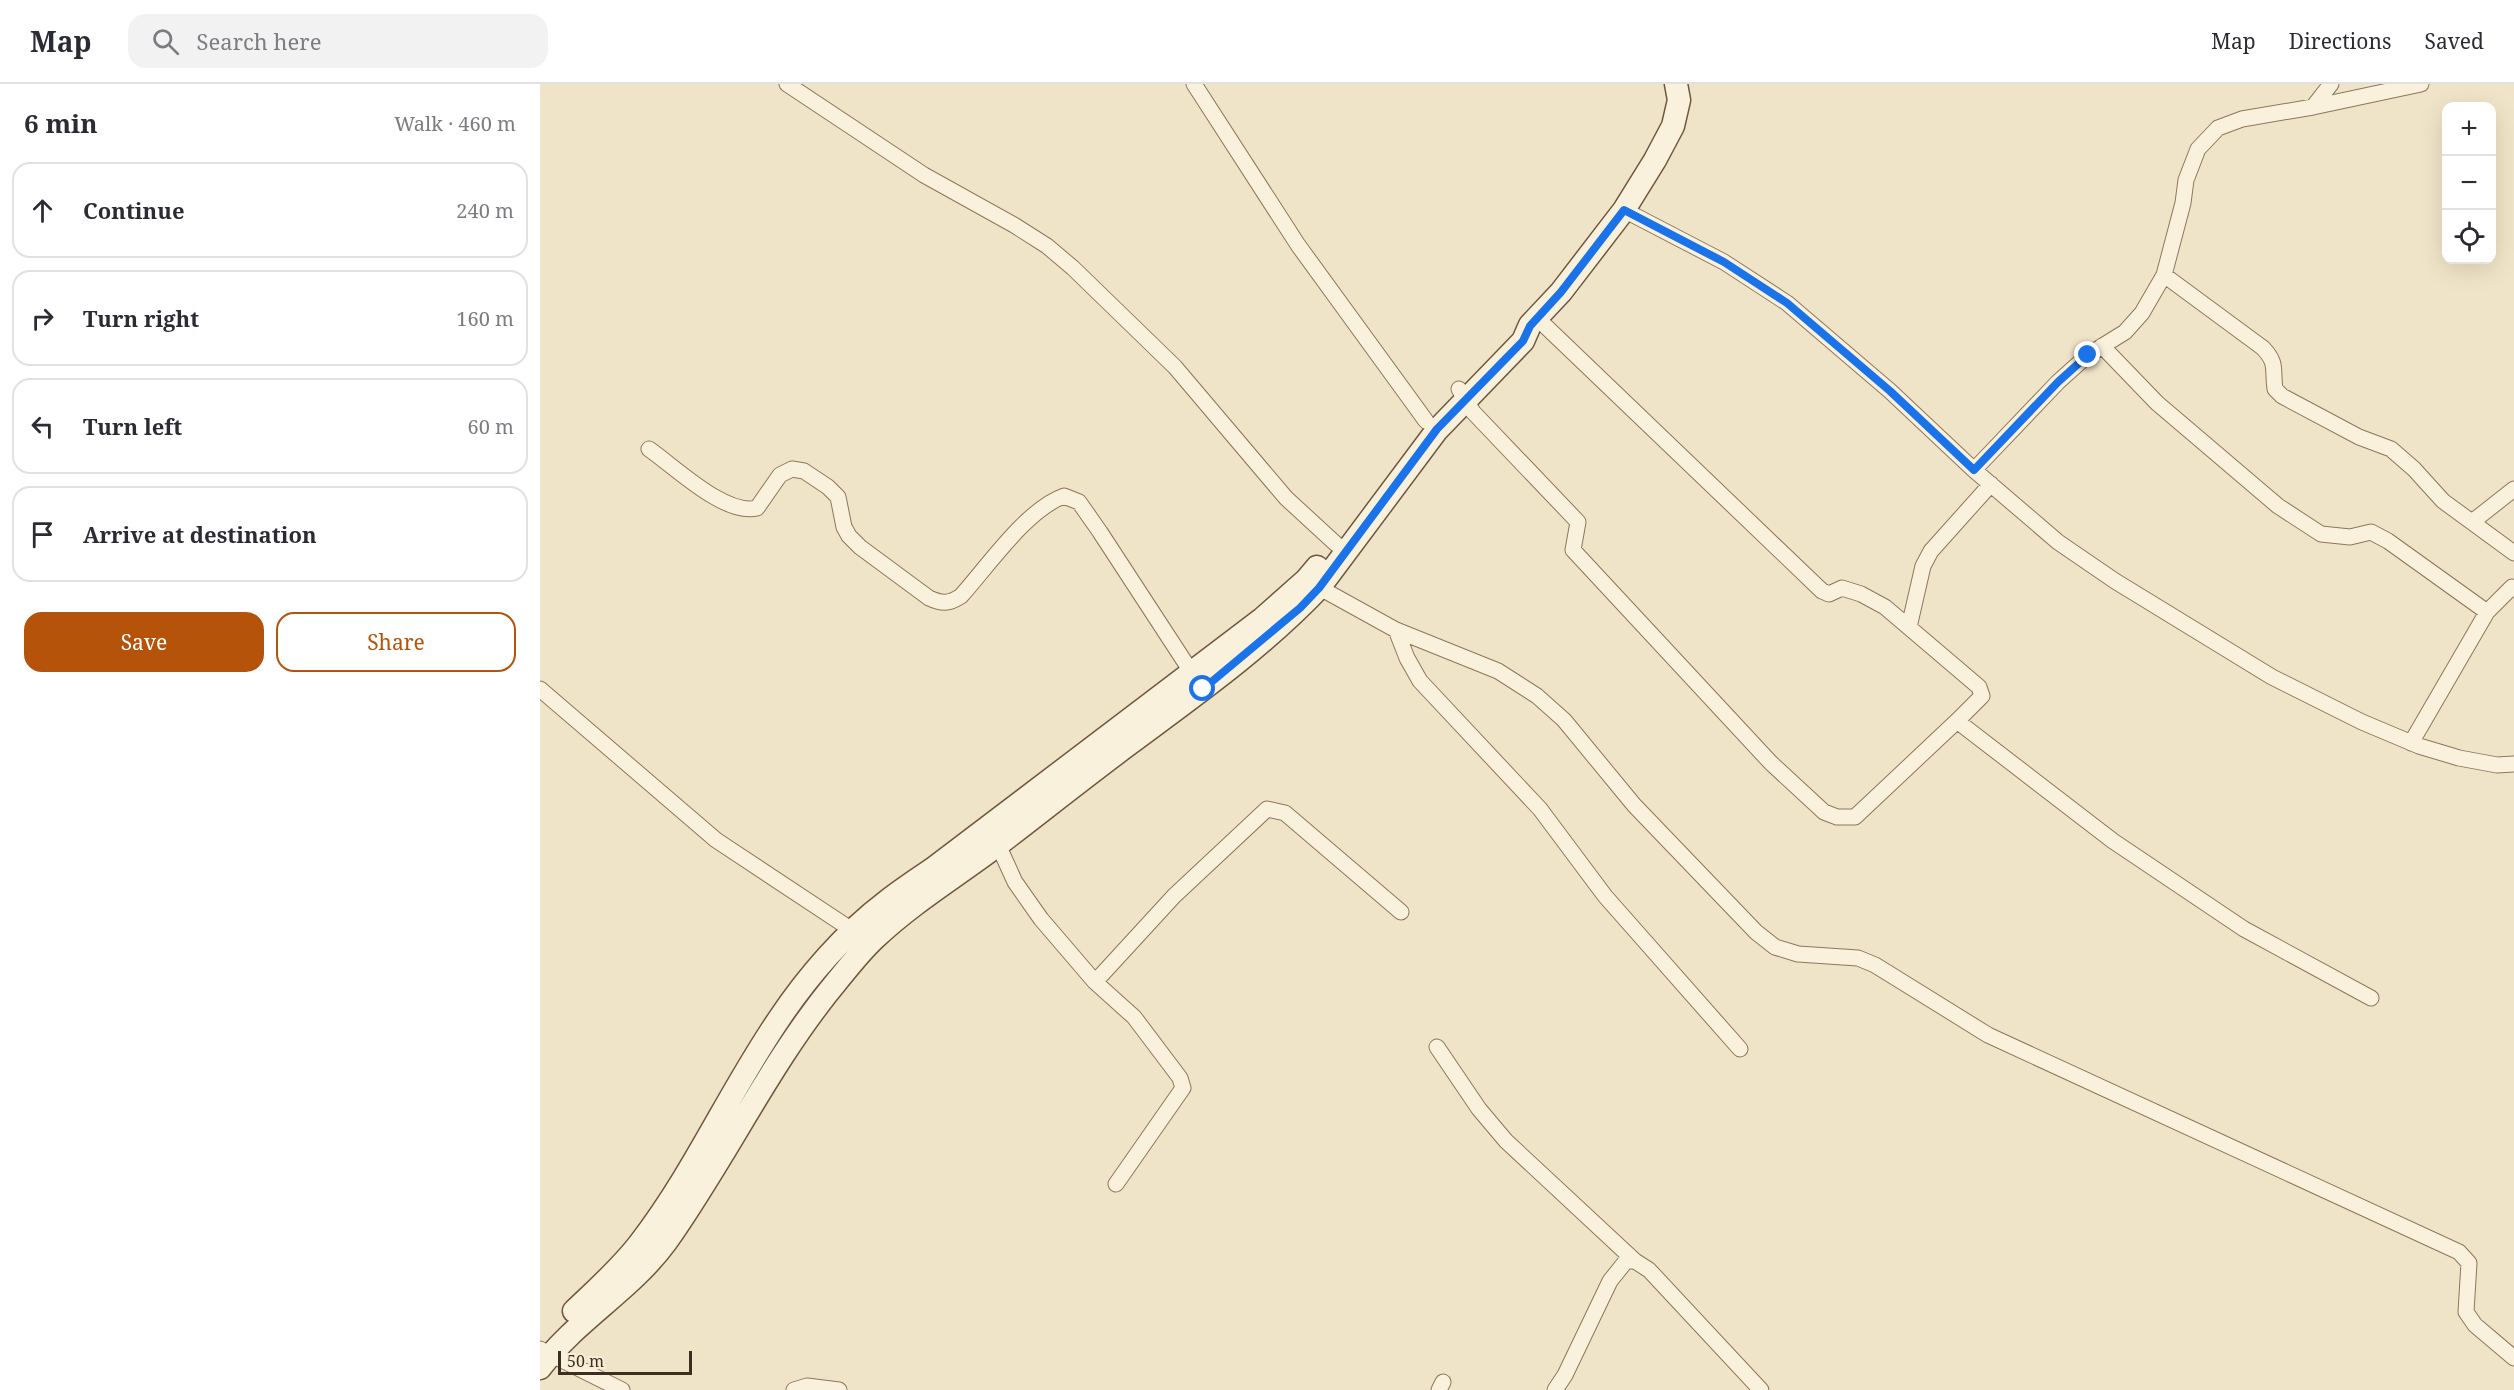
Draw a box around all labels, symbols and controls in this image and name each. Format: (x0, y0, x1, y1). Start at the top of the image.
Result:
search box (128, 14, 548, 68)
text: Map (30, 22, 92, 60)
icon: search (149, 25, 182, 58)
text: Search here (197, 26, 321, 56)
text: Map (2211, 27, 2256, 55)
text: Directions (2289, 27, 2391, 55)
text: Saved (2424, 27, 2484, 55)
map controls (2442, 102, 2496, 264)
button: + (2442, 102, 2496, 156)
text: 6 min (24, 105, 98, 141)
text: Walk · 460 m (394, 110, 516, 137)
button: − (2442, 156, 2496, 210)
icon: ahead (26, 194, 59, 227)
text: Continue (83, 195, 185, 225)
text: 240 m (456, 197, 514, 224)
button: locate (2442, 210, 2496, 264)
icon: right (26, 302, 59, 335)
text: Turn right (83, 303, 199, 333)
text: 160 m (456, 305, 514, 332)
route end (2074, 341, 2100, 367)
icon: left (26, 410, 59, 443)
text: Turn left (83, 411, 182, 441)
text: 60 m (468, 413, 514, 440)
icon: arrive (26, 518, 59, 551)
text: Arrive at destination (83, 519, 317, 549)
button: Save (24, 612, 264, 672)
button: Share (276, 612, 516, 672)
route start (1189, 675, 1215, 701)
scale bar (558, 1348, 692, 1376)
text: 50 m (567, 1350, 604, 1372)

